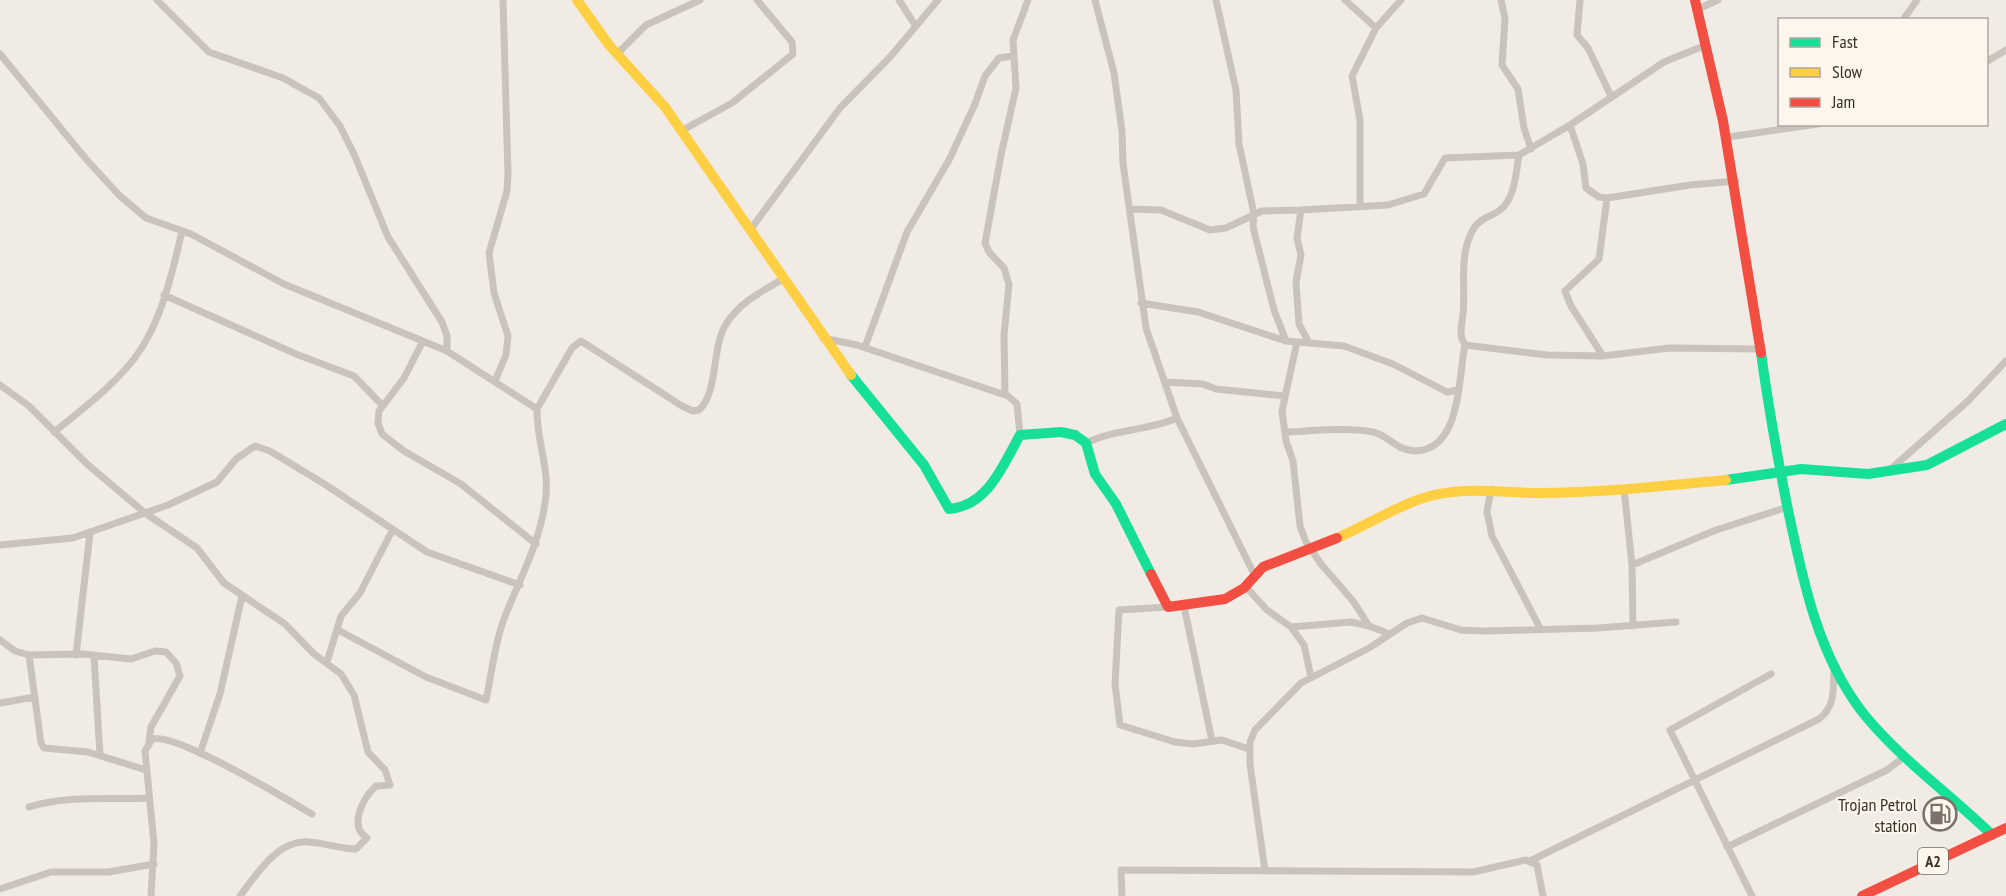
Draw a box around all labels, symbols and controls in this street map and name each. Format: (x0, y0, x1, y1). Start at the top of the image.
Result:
legend (1778, 18, 1988, 126)
text: Fast (1832, 30, 1858, 53)
text: Slow (1832, 60, 1863, 83)
text: Jam (1831, 90, 1855, 113)
place label: Trojan Petrol station (1838, 793, 1918, 837)
fuel station icon: Trojan Petrol station (1922, 796, 1958, 832)
road number: A2 (1918, 848, 1948, 874)

